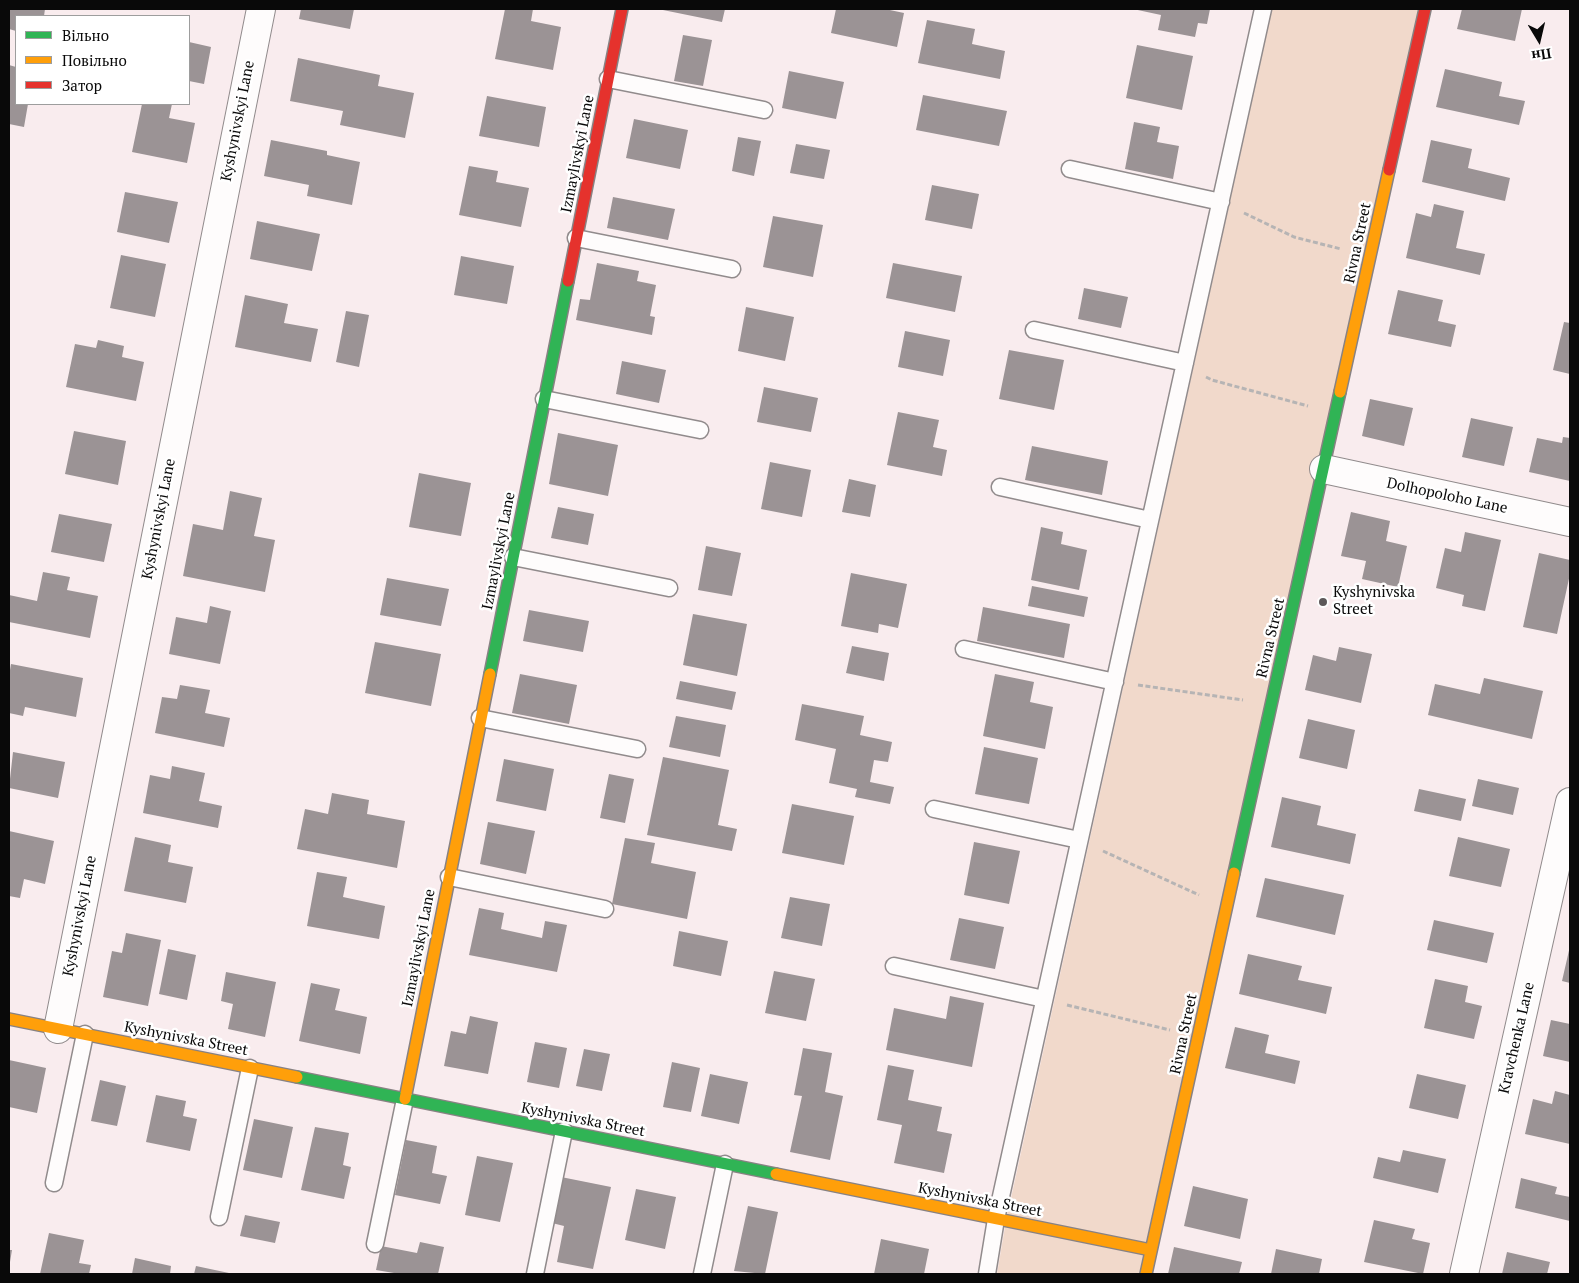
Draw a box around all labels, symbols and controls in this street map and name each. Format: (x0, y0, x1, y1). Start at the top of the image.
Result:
legend (15, 15, 190, 105)
north arrow (1514, 15, 1564, 65)
text: Вільно (62, 25, 109, 45)
text: Пн (1530, 44, 1553, 66)
text: Повільно (62, 50, 127, 70)
street label: Kyshynivskyi Lane (217, 59, 259, 183)
text: Затор (62, 75, 102, 95)
street label: Izmaylivskyi Lane (558, 94, 598, 214)
street label: Rivna Street (1341, 201, 1375, 285)
street label: Kyshynivskyi Lane (138, 457, 180, 581)
street label: Dolhopoloho Lane (1385, 474, 1509, 518)
street label: Izmaylivskyi Lane (479, 491, 519, 611)
place label: Kyshynivska Street (1333, 584, 1415, 619)
street label: Rivna Street (1253, 596, 1289, 680)
marker: Kyshynivska Street (1317, 596, 1329, 608)
street label: Kyshynivskyi Lane (59, 854, 101, 978)
street label: Izmaylivskyi Lane (399, 888, 439, 1008)
street label: Kravchenka Lane (1495, 981, 1539, 1095)
street label: Rivna Street (1167, 992, 1201, 1076)
street label: Kyshynivska Street (123, 1018, 249, 1060)
street label: Kyshynivska Street (520, 1099, 646, 1141)
street label: Kyshynivska Street (917, 1179, 1043, 1221)

